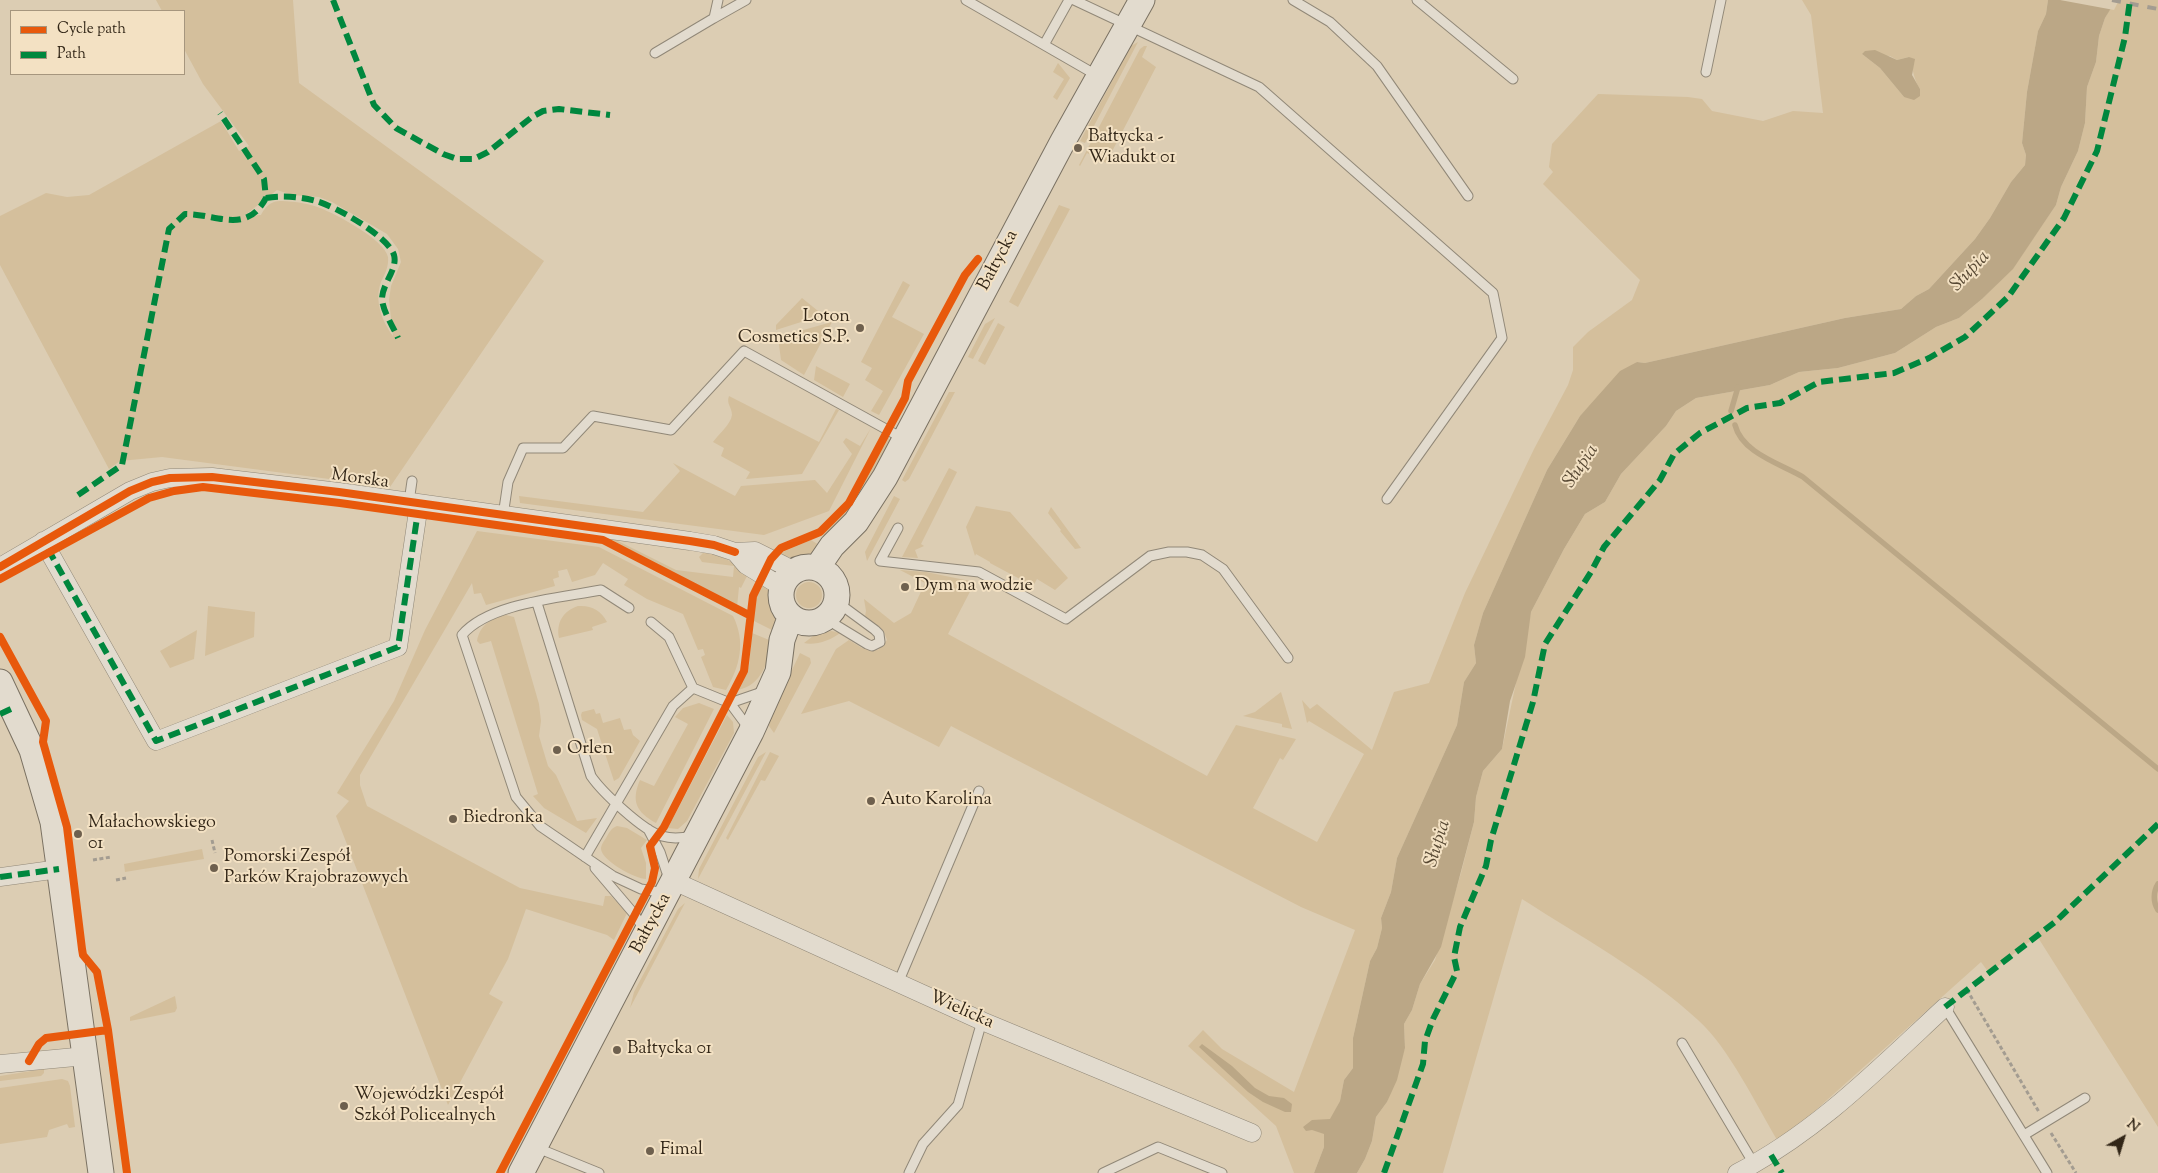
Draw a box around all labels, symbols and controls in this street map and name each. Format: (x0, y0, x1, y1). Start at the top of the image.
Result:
legend (10, 10, 185, 75)
text: Cycle path (57, 19, 126, 40)
text: Path (57, 44, 86, 65)
place label: Bałtycka - Wiadukt 01 (1088, 127, 1176, 170)
marker: Bałtycka - Wiadukt 01 (1072, 142, 1084, 154)
street label: Bałtycka (974, 227, 1024, 295)
water label: Słupia (1946, 247, 1996, 297)
place label: Loton Cosmetics S.P. (738, 307, 850, 350)
marker: Loton Cosmetics S.P. (854, 322, 866, 334)
water label: Słupia (1559, 441, 1605, 493)
street label: Morska (330, 465, 390, 495)
place label: Dym na wodzie (915, 576, 1033, 598)
marker: Dym na wodzie (899, 581, 911, 593)
place label: Orlen (567, 739, 613, 761)
marker: Orlen (551, 744, 563, 756)
place label: Auto Karolina (881, 790, 992, 812)
marker: Auto Karolina (865, 795, 877, 807)
place label: Biedronka (463, 808, 543, 830)
place label: Małachowskiego 01 (88, 813, 216, 856)
marker: Biedronka (447, 813, 459, 825)
water label: Słupia (1421, 818, 1457, 870)
marker: Małachowskiego 01 (72, 828, 84, 840)
place label: Pomorski Zespół Parków Krajobrazowych (224, 847, 409, 890)
marker: Pomorski Zespół Parków Krajobrazowych (208, 862, 220, 874)
street label: Bałtycka (627, 890, 677, 958)
street label: Wielicka (925, 987, 997, 1035)
place label: Bałtycka 01 (627, 1039, 712, 1061)
marker: Bałtycka 01 (611, 1044, 623, 1056)
place label: Wojewódzki Zespół Szkół Policealnych (354, 1085, 504, 1128)
marker: Wojewódzki Zespół Szkół Policealnych (338, 1100, 350, 1112)
north arrow (2098, 1113, 2148, 1163)
text: N (2122, 1115, 2143, 1138)
place label: Fimal (660, 1140, 703, 1162)
marker: Fimal (644, 1145, 656, 1157)

